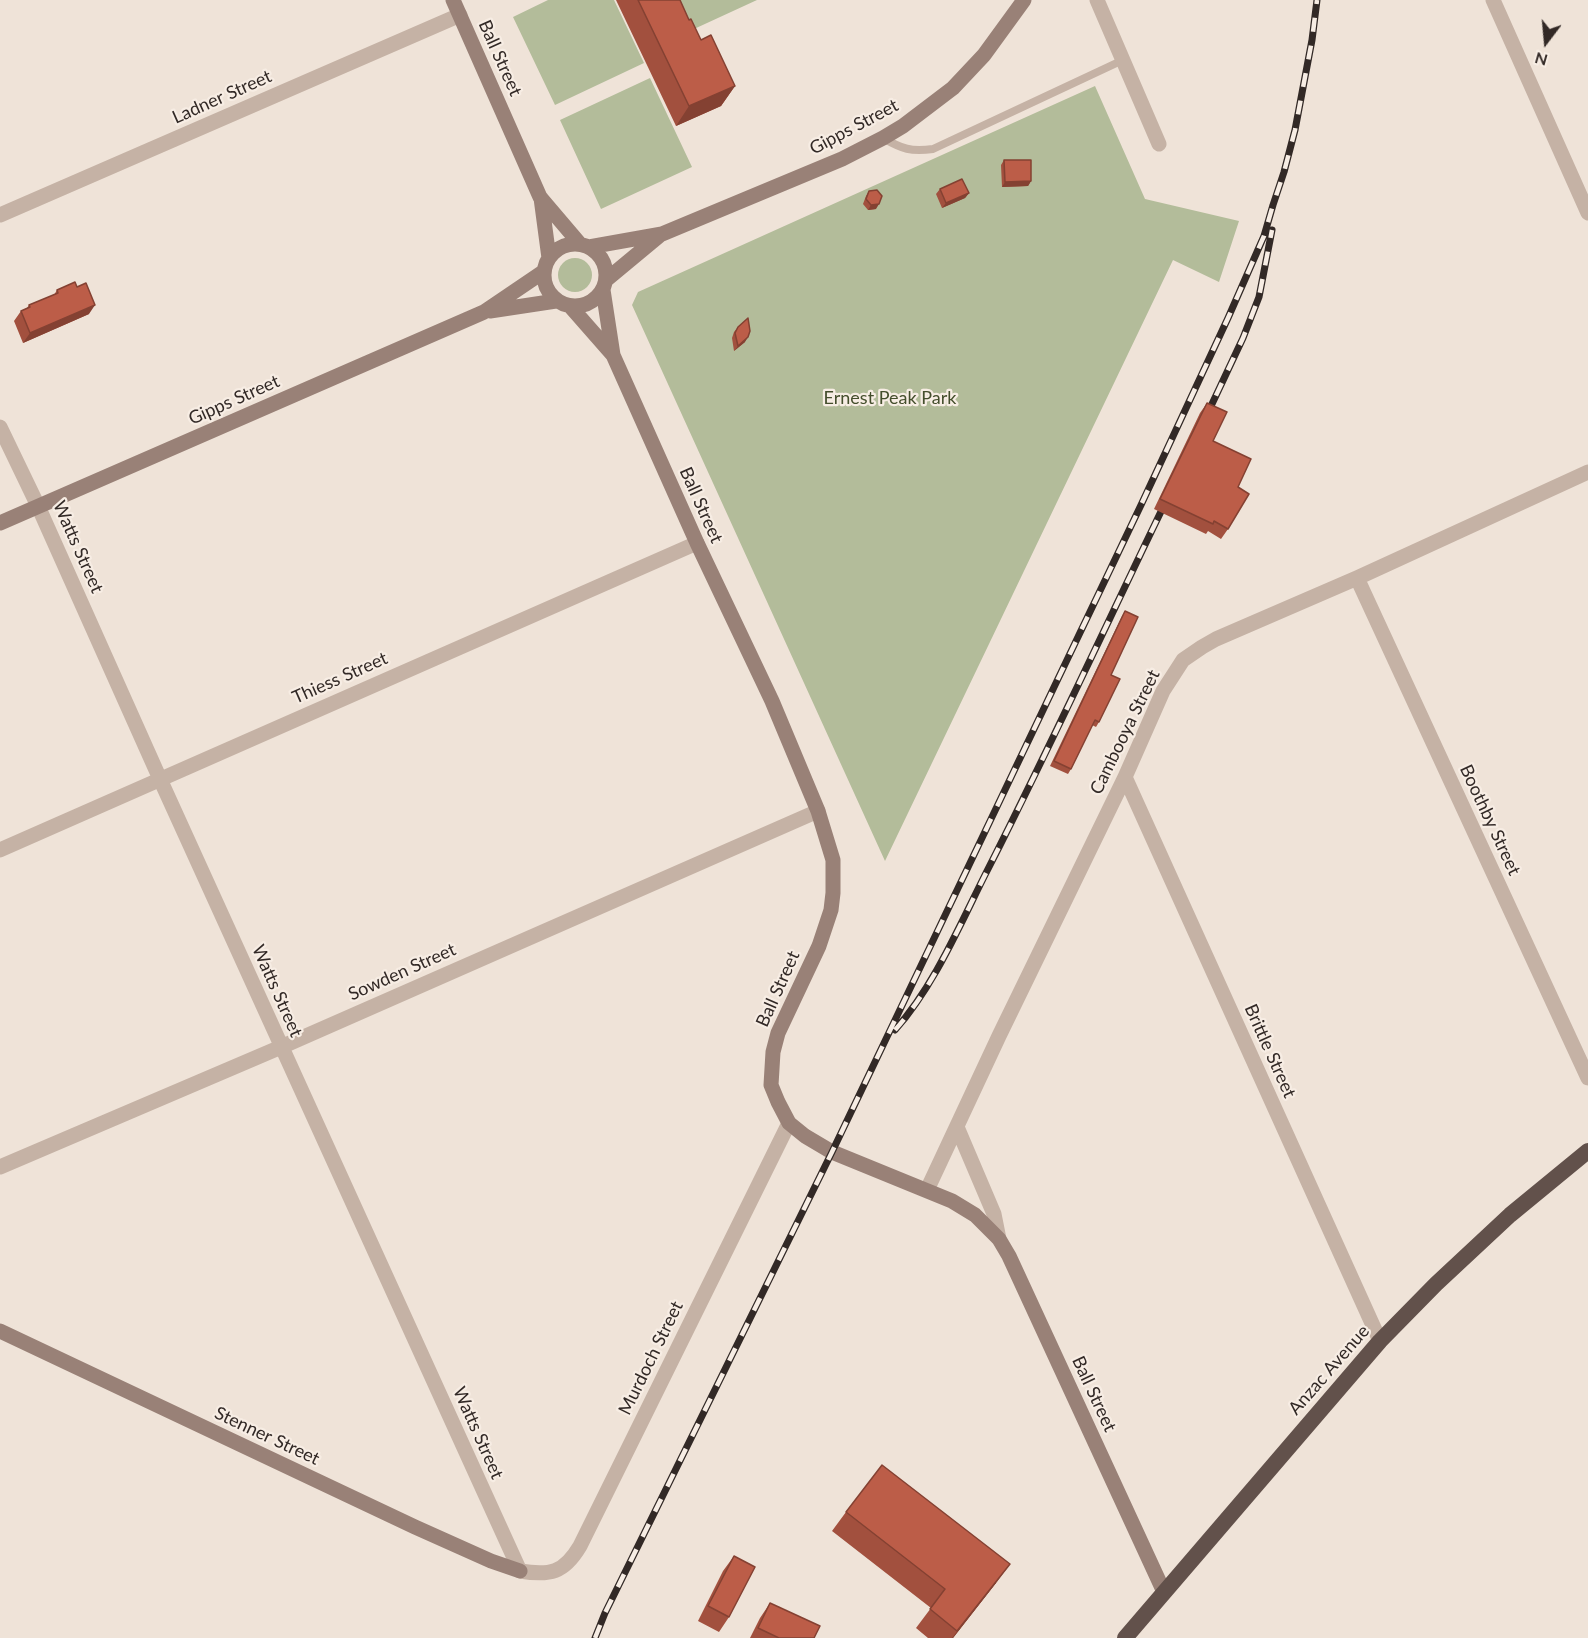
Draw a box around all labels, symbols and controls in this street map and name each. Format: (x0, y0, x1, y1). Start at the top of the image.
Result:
north arrow (1516, 12, 1576, 72)
street label: Ball Street (474, 17, 526, 99)
text: N (1532, 49, 1549, 71)
street label: Ladner Street (169, 66, 275, 128)
street label: Gipps Street (806, 95, 902, 159)
street label: Gipps Street (185, 370, 283, 430)
park label: Ernest Peak Park (824, 387, 956, 409)
street label: Ball Street (675, 464, 727, 546)
street label: Watts Street (48, 498, 108, 596)
street label: Thiess Street (289, 647, 391, 709)
street label: Cambooya Street (1085, 666, 1165, 798)
street label: Boothby Street (1455, 761, 1525, 879)
street label: Sowden Street (345, 939, 459, 1005)
street label: Watts Street (247, 942, 307, 1040)
street label: Ball Street (752, 948, 804, 1030)
street label: Brittle Street (1240, 1001, 1300, 1101)
street label: Murdoch Street (614, 1298, 688, 1418)
street label: Anzac Avenue (1284, 1321, 1374, 1419)
street label: Ball Street (1067, 1353, 1121, 1435)
street label: Watts Street (448, 1384, 508, 1482)
street label: Stenner Street (211, 1402, 323, 1470)

